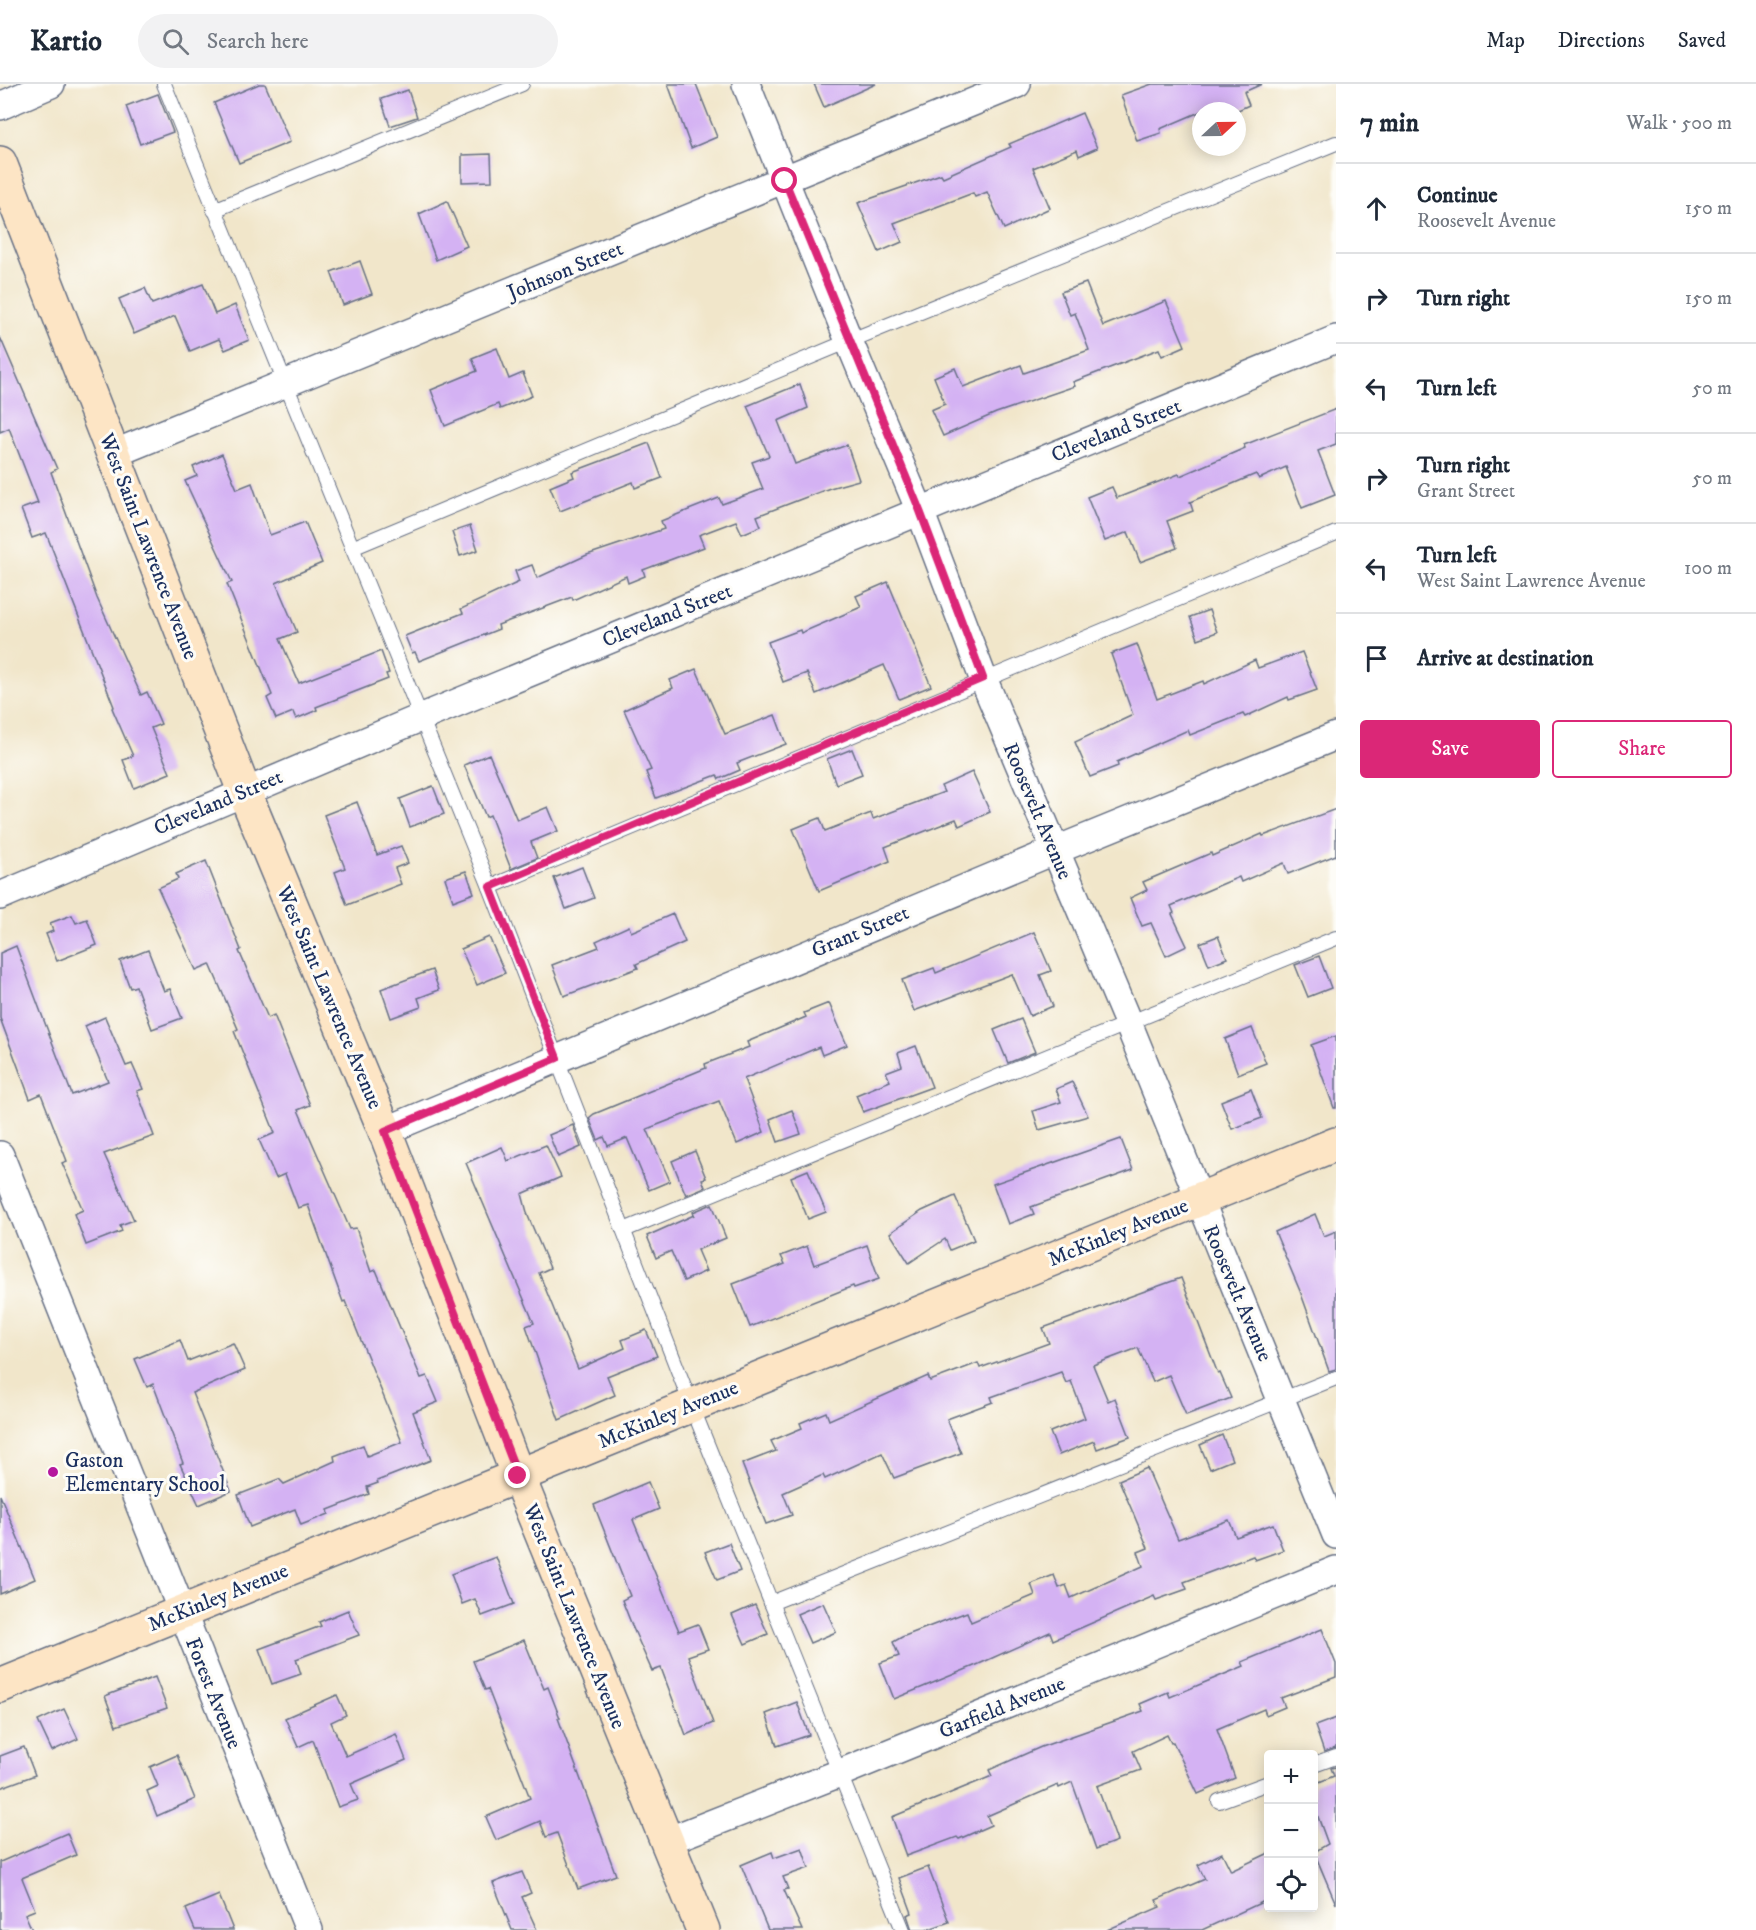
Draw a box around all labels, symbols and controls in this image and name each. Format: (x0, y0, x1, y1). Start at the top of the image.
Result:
search box (138, 14, 558, 68)
text: Kartio (30, 24, 102, 59)
icon: search (159, 25, 192, 58)
text: Search here (207, 28, 309, 55)
text: Map (1486, 28, 1525, 54)
text: Directions (1558, 28, 1645, 54)
text: Saved (1678, 28, 1726, 54)
north arrow (1192, 102, 1246, 156)
text: 7 min (1360, 107, 1419, 140)
text: Walk · 500 m (1626, 111, 1732, 136)
route start (771, 167, 797, 193)
text: Continue (1417, 182, 1498, 209)
icon: ahead (1360, 192, 1393, 225)
text: 150 m (1685, 196, 1732, 221)
text: Roosevelt Avenue (1417, 209, 1556, 234)
street label: Johnson Street (502, 236, 627, 307)
icon: right (1360, 282, 1393, 315)
text: Turn right (1417, 285, 1510, 312)
text: 150 m (1685, 286, 1732, 311)
icon: left (1360, 372, 1393, 405)
text: Turn left (1417, 375, 1497, 402)
text: 50 m (1692, 376, 1732, 401)
street label: Cleveland Street (1048, 393, 1185, 469)
street label: West Saint Lawrence Avenue (93, 429, 203, 663)
text: Turn right (1417, 452, 1510, 479)
icon: right (1360, 462, 1393, 495)
text: 50 m (1692, 466, 1732, 491)
text: Grant Street (1417, 479, 1515, 504)
text: Turn left (1417, 542, 1497, 569)
icon: left (1360, 552, 1393, 585)
text: 100 m (1684, 556, 1732, 581)
text: West Saint Lawrence Avenue (1417, 569, 1646, 594)
street label: Cleveland Street (599, 578, 736, 654)
icon: arrive (1360, 642, 1393, 675)
text: Arrive at destination (1417, 645, 1594, 672)
button: Save (1360, 720, 1540, 778)
button: Share (1552, 720, 1732, 778)
street label: Roosevelt Avenue (997, 739, 1078, 884)
street label: Cleveland Street (150, 764, 287, 842)
street label: West Saint Lawrence Avenue (270, 881, 388, 1113)
street label: Grant Street (808, 900, 913, 964)
street label: McKinley Avenue (1044, 1193, 1193, 1273)
street label: Roosevelt Avenue (1197, 1221, 1278, 1366)
street label: McKinley Avenue (594, 1375, 743, 1455)
place label: Gaston Elementary School (65, 1448, 226, 1498)
route end (504, 1462, 530, 1488)
marker: Gaston Elementary School (46, 1465, 60, 1479)
street label: West Saint Lawrence Avenue (517, 1499, 631, 1733)
street label: McKinley Avenue (144, 1558, 293, 1638)
street label: Forest Avenue (179, 1634, 247, 1753)
street label: Garfield Avenue (935, 1671, 1070, 1745)
map controls (1264, 1750, 1318, 1912)
button: + (1264, 1750, 1318, 1804)
button: − (1264, 1804, 1318, 1858)
button: locate (1264, 1858, 1318, 1912)

